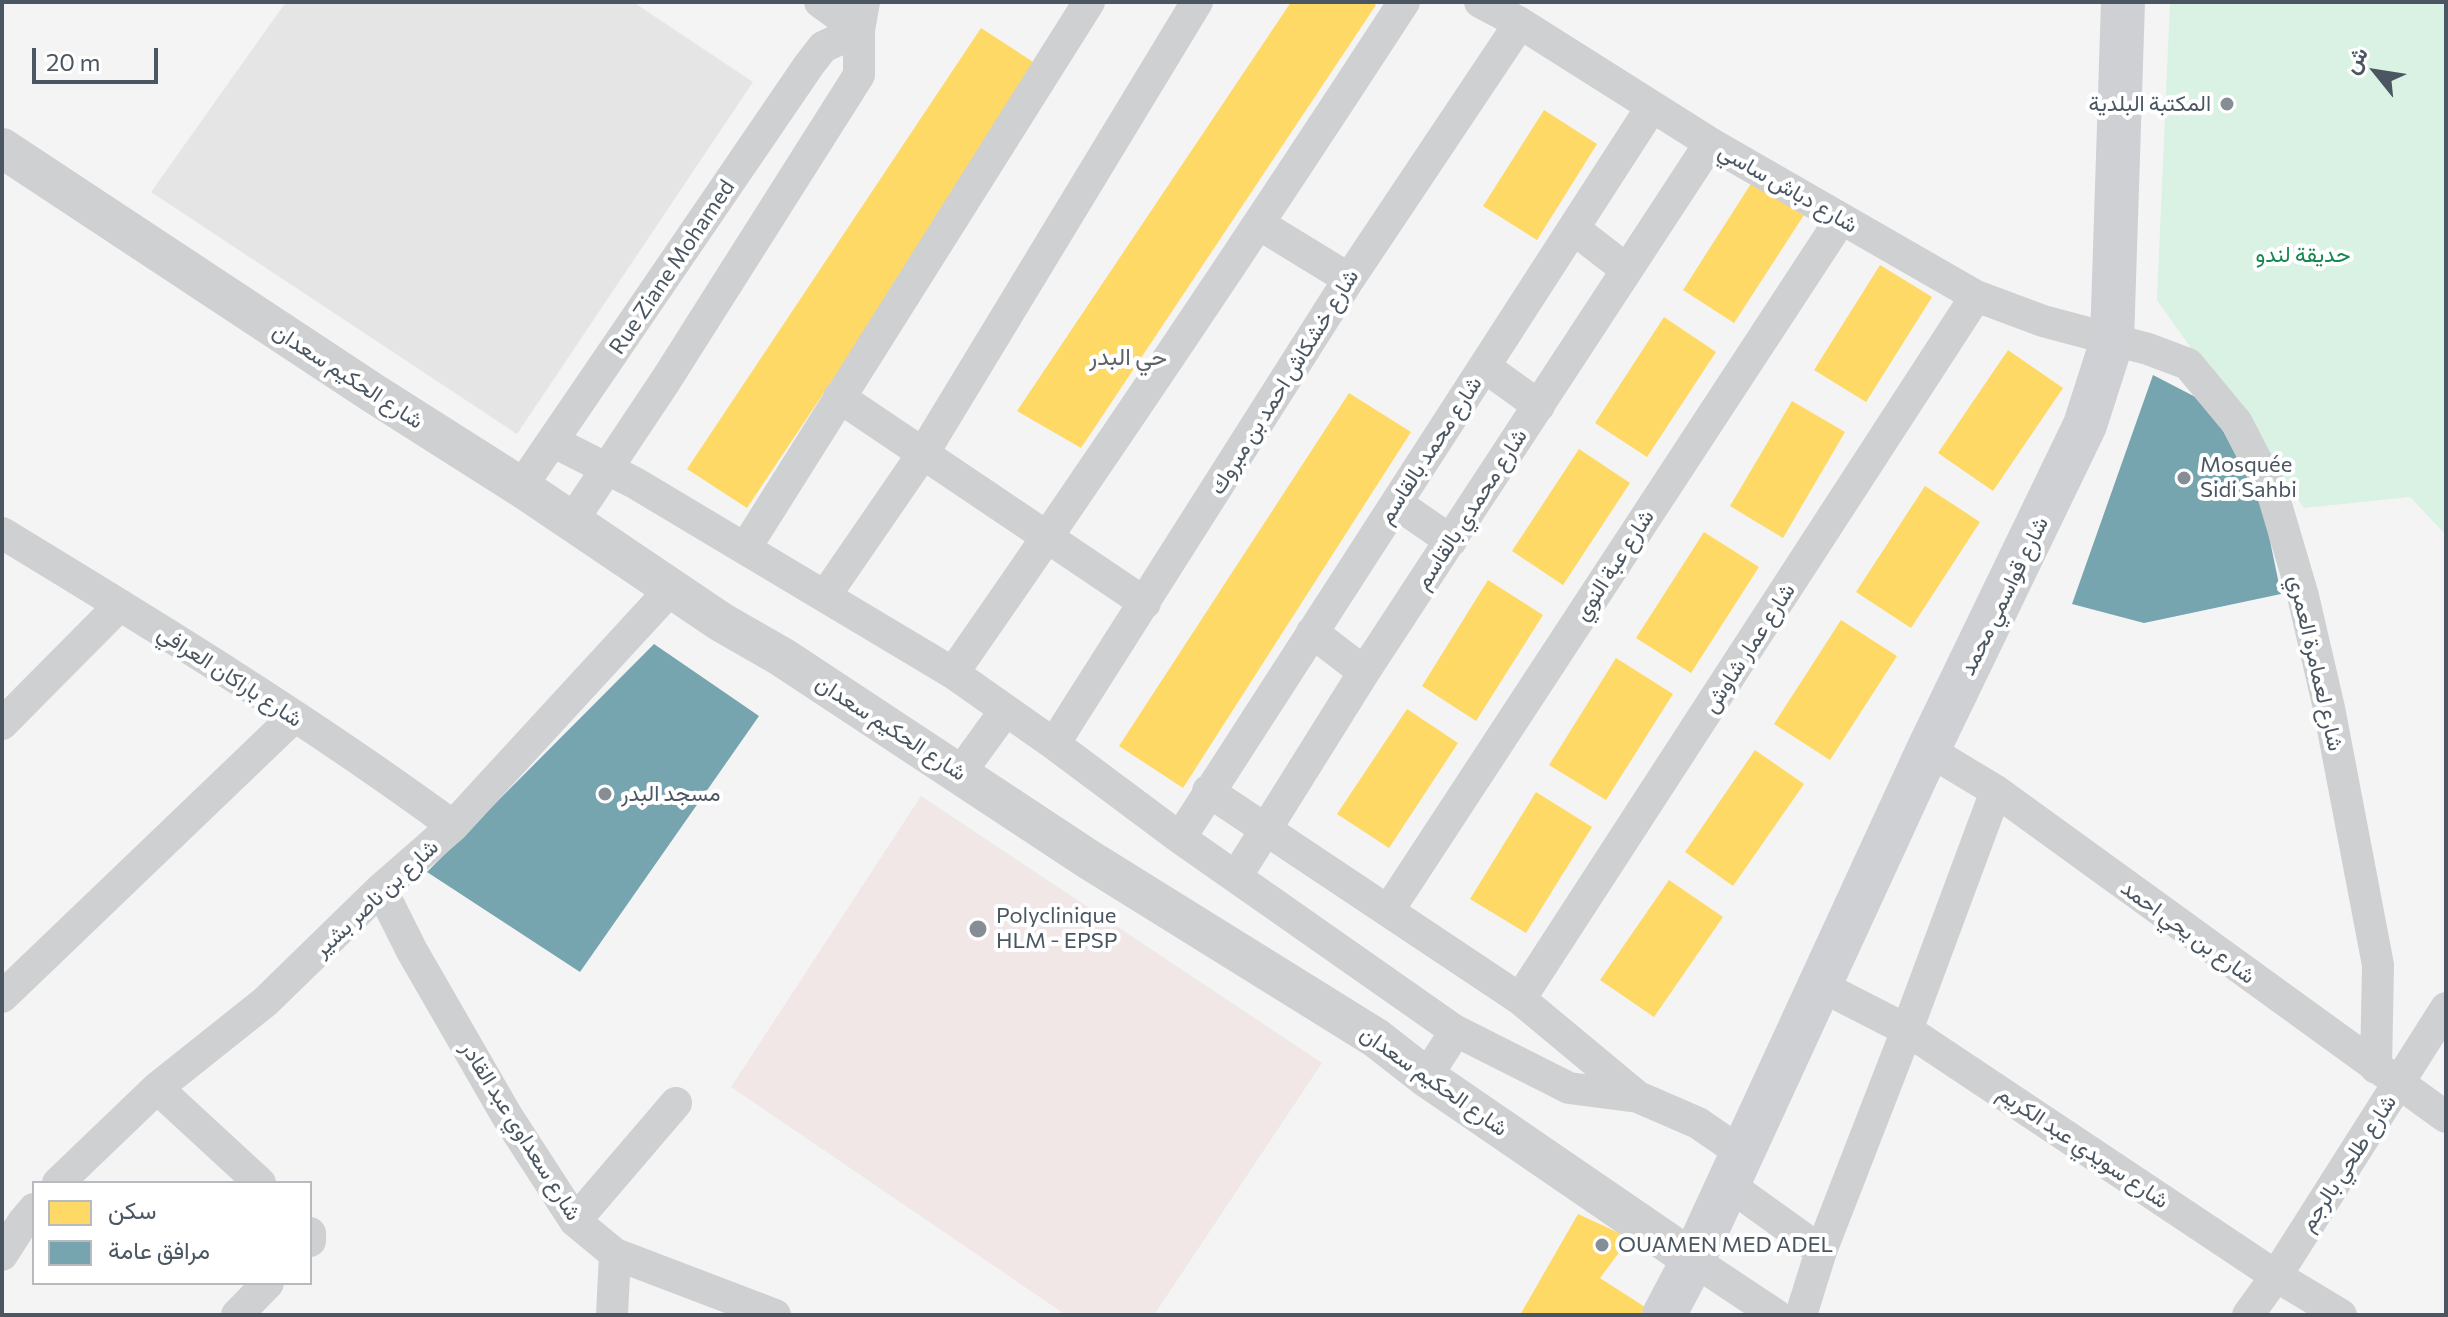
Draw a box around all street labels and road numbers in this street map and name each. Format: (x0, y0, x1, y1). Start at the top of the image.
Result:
street label: شارع دباش ساسي (1714, 138, 1862, 238)
street label: Rue Ziane Mohamed (604, 175, 740, 359)
street label: شارع خشكاش احمد بن مبروك (1204, 265, 1364, 499)
street label: شارع الحكيم سعدان (268, 318, 428, 434)
street label: شارع محمد بالقاسم (1373, 371, 1487, 529)
street label: شارع محمدي بالقاسم (1409, 424, 1533, 594)
street label: شارع عبة النوي (1568, 504, 1660, 626)
street label: شارع قواسمي محمد (1954, 512, 2054, 680)
street label: شارع لعمامرة العمري (2283, 573, 2349, 753)
street label: شارع عمار شاوش (1697, 578, 1801, 718)
street label: شارع باراكان العرافي (153, 619, 307, 733)
street label: شارع الحكيم سعدان (811, 670, 971, 786)
street label: شارع بن ناصر بشير (308, 834, 444, 962)
street label: شارع بن يحي احمد (2116, 874, 2260, 990)
street label: شارع الحكيم سعدان (1355, 1020, 1513, 1142)
street label: شارع سعداوي عبد القادر (455, 1037, 587, 1225)
street label: شارع سويدي عبد الكريم (1992, 1080, 2174, 1214)
street label: شارع طلحي بالرجم (2294, 1090, 2402, 1236)

